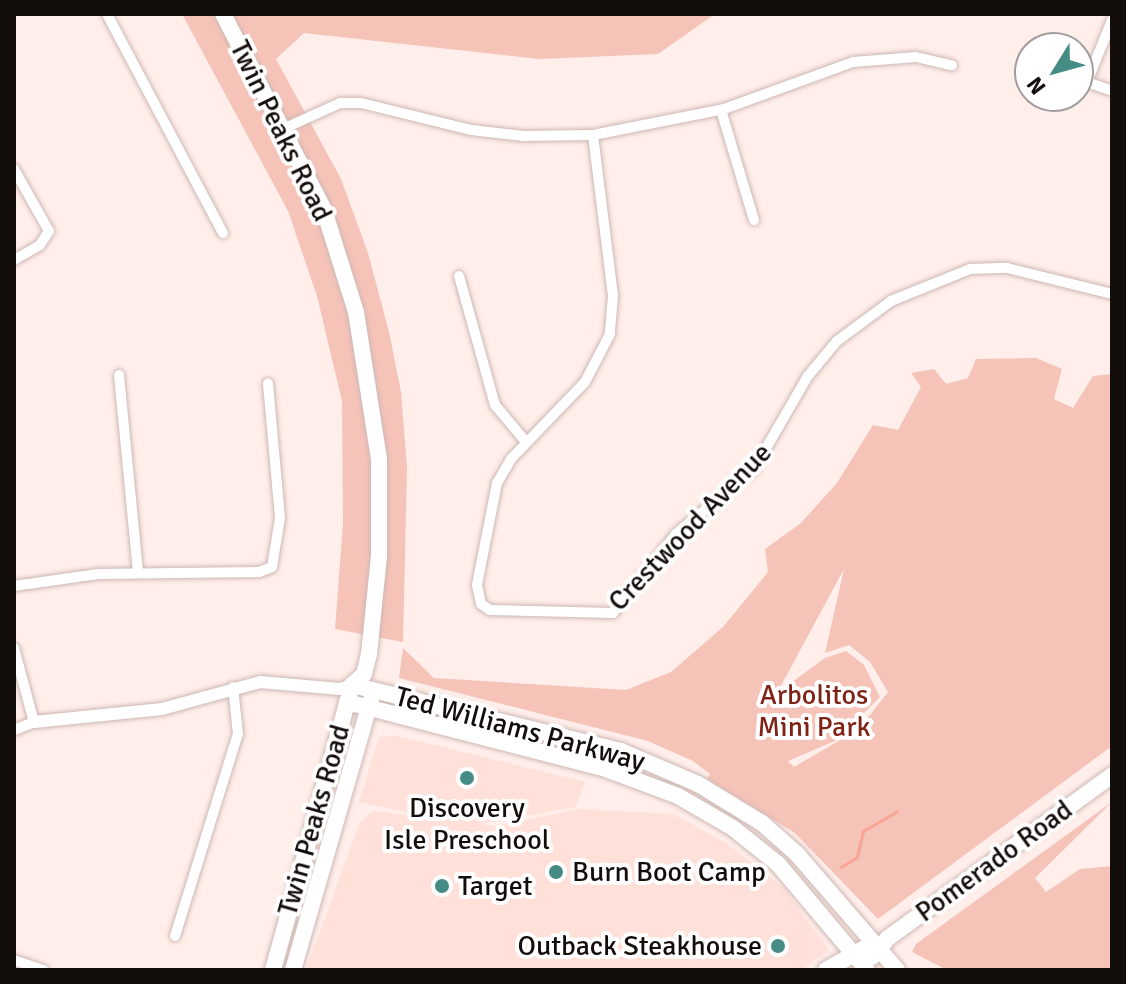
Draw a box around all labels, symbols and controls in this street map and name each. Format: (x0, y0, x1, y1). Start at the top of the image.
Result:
north arrow (1014, 32, 1094, 112)
street label: Twin Peaks Road (223, 35, 339, 227)
text: N (1021, 71, 1051, 100)
street label: Crestwood Avenue (601, 436, 779, 618)
park label: Arbolitos Mini Park (757, 678, 871, 744)
street label: Ted Williams Parkway (392, 680, 648, 778)
street label: Twin Peaks Road (271, 721, 357, 919)
marker: Discovery Isle Preschool (458, 769, 476, 787)
place label: Discovery Isle Preschool (384, 791, 550, 857)
street label: Pomerado Road (909, 793, 1079, 929)
place label: Burn Boot Camp (572, 855, 766, 889)
marker: Burn Boot Camp (547, 863, 565, 881)
place label: Target (458, 869, 533, 903)
marker: Target (433, 877, 451, 895)
place label: Outback Steakhouse (517, 929, 762, 963)
marker: Outback Steakhouse (769, 937, 787, 955)

